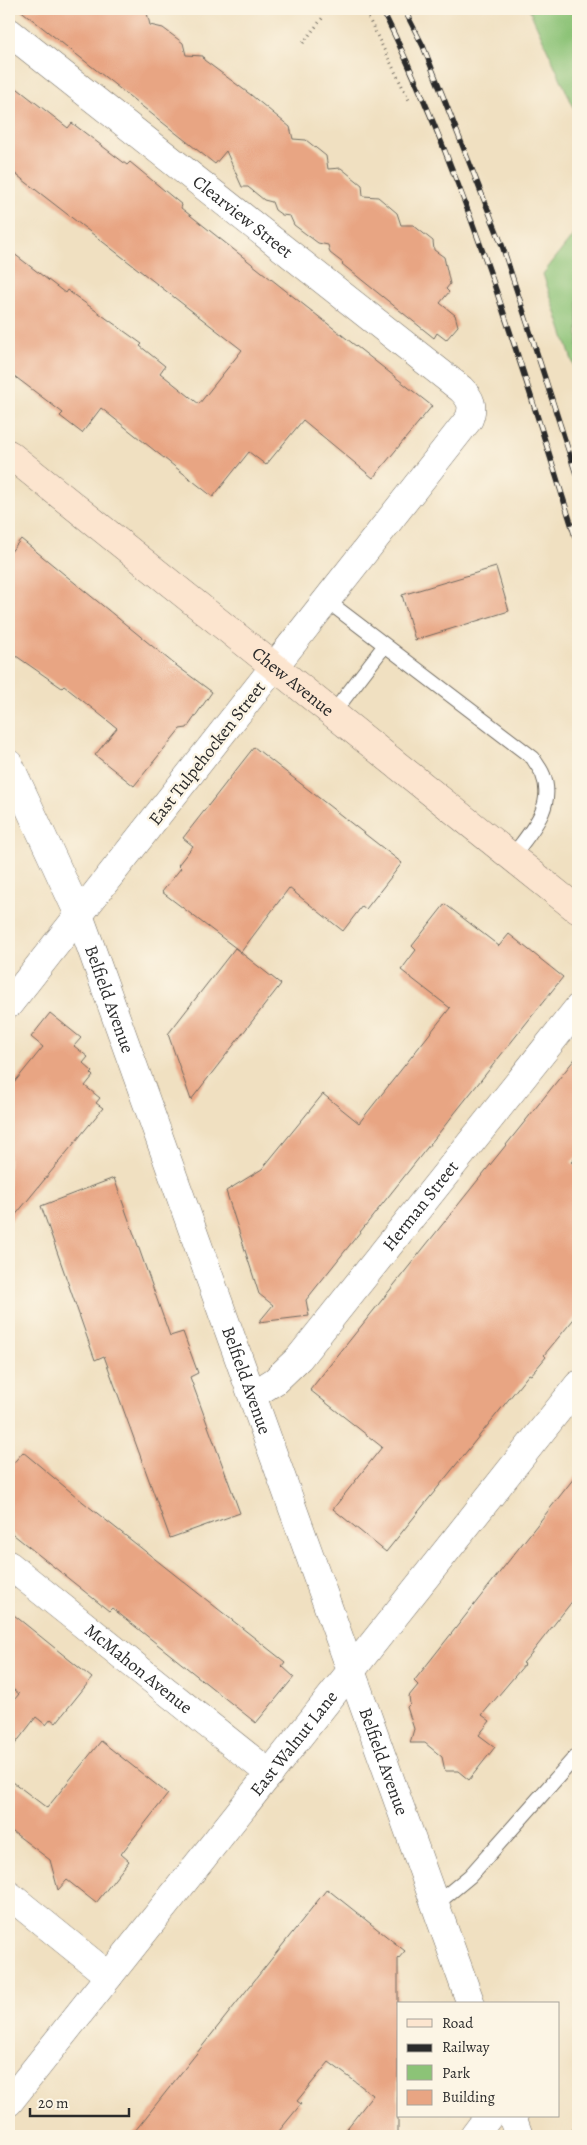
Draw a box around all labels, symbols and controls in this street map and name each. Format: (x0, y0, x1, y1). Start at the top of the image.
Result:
street label: Clearview Street (188, 170, 298, 264)
street label: Chew Avenue (247, 641, 339, 722)
street label: East Tulpehocken Street (143, 676, 271, 830)
street label: Belfield Avenue (79, 942, 140, 1056)
street label: Herman Street (377, 1155, 464, 1256)
street label: Belfield Avenue (216, 1323, 277, 1438)
street label: McMahon Avenue (80, 1618, 197, 1719)
street label: East Walnut Lane (244, 1686, 343, 1801)
street label: Belfield Avenue (353, 1704, 414, 1819)
legend (397, 2002, 560, 2118)
text: Road (442, 2013, 474, 2033)
text: Railway (442, 2037, 490, 2057)
text: Park (442, 2063, 471, 2083)
scale bar (30, 2085, 129, 2117)
text: Building (442, 2087, 495, 2107)
text: 20 m (38, 2093, 69, 2113)

